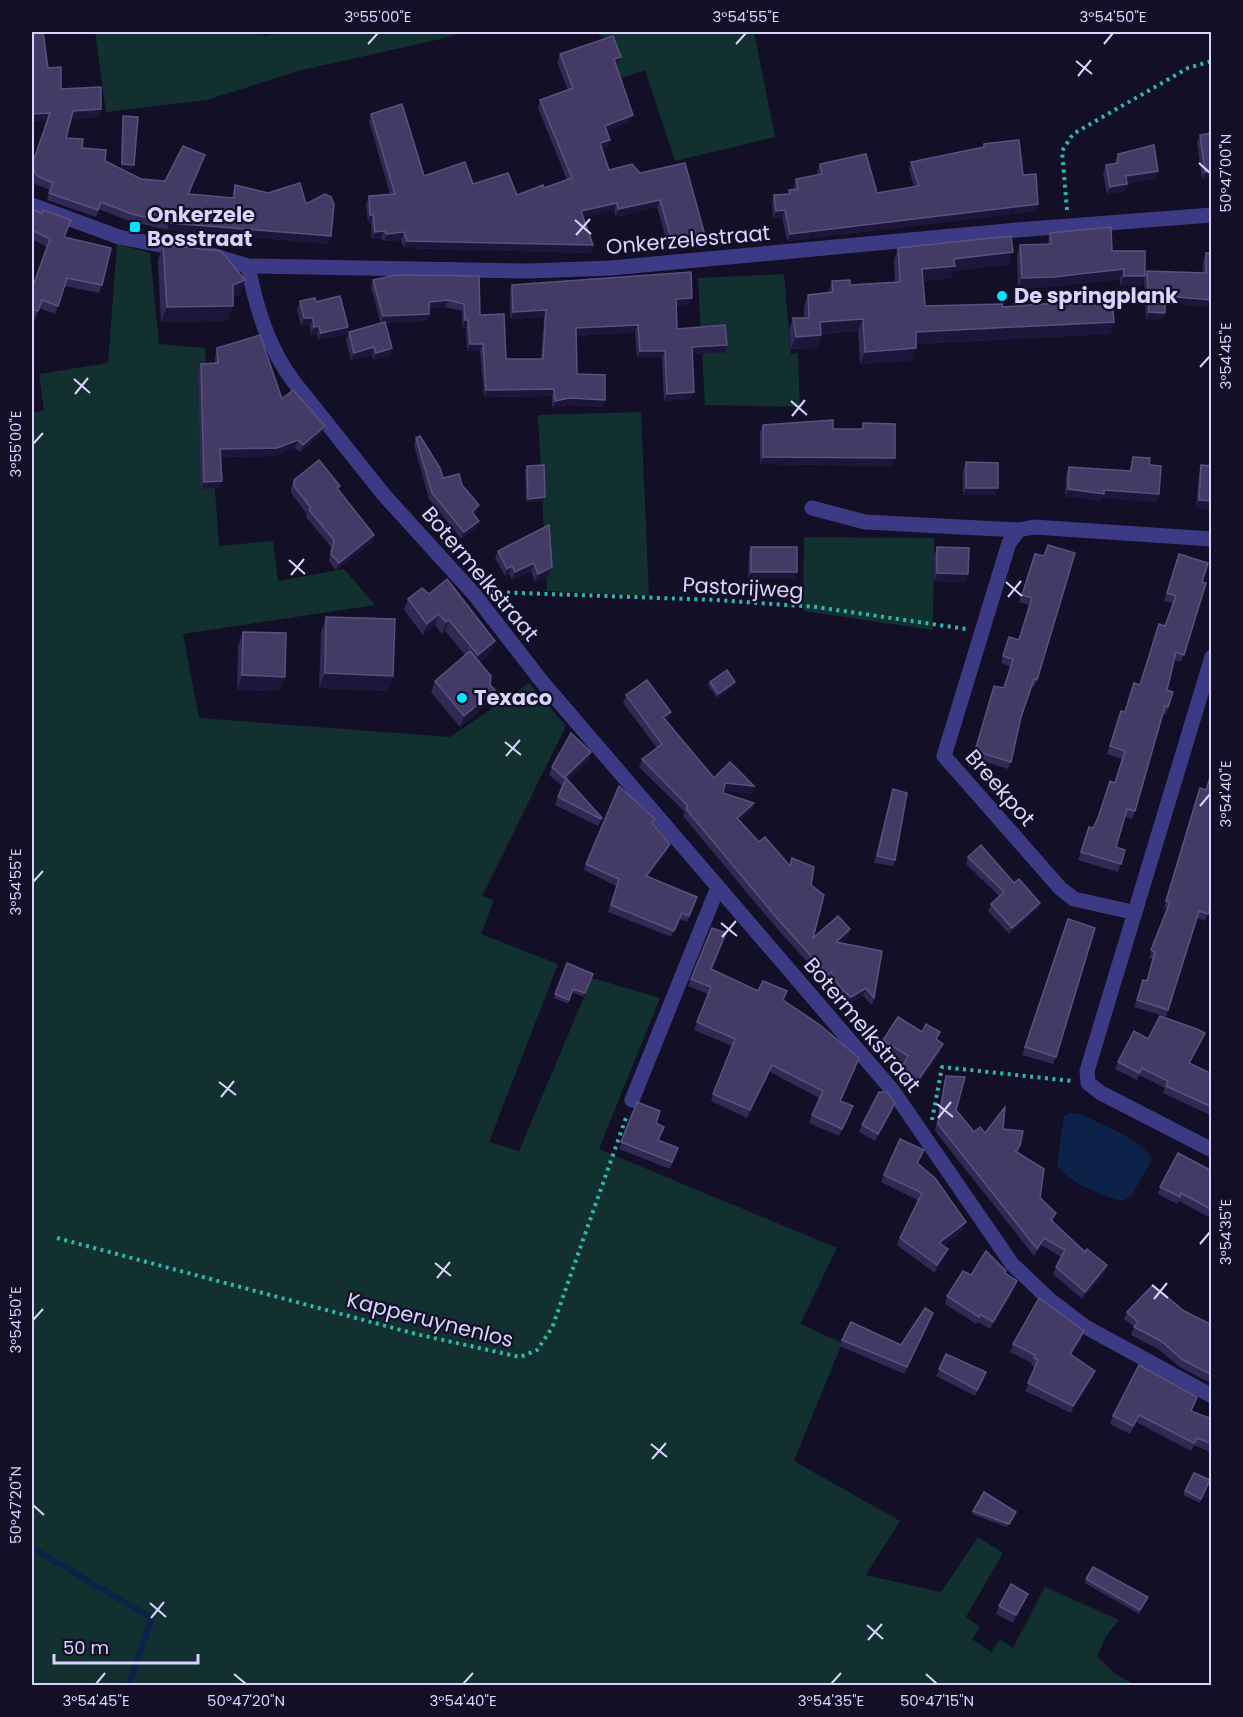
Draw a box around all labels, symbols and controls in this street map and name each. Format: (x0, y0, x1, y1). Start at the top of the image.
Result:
text: 3°55'00"E (344, 6, 412, 27)
text: 3°54'55"E (712, 6, 780, 27)
text: 3°54'50"E (1079, 6, 1147, 27)
text: 50°47'00"N (1215, 134, 1236, 212)
place label: Onkerzele Bosstraat (147, 200, 255, 253)
street label: Onkerzelestraat (605, 218, 771, 261)
marker: Onkerzele Bosstraat (128, 220, 142, 234)
place label: De springplank (1014, 281, 1178, 310)
marker: De springplank (995, 289, 1009, 303)
text: 3°54'45"E (1215, 322, 1236, 390)
text: 3°55'00"E (5, 410, 26, 478)
street label: Botermelkstraat (415, 500, 545, 647)
street label: Pastorijweg (682, 570, 804, 605)
place label: Texaco (474, 683, 552, 712)
marker: Texaco (455, 691, 469, 705)
street label: Breekpot (959, 743, 1042, 832)
text: 3°54'40"E (1215, 760, 1236, 828)
text: 3°54'55"E (5, 848, 26, 916)
street label: Botermelkstraat (797, 951, 927, 1098)
text: 3°54'35"E (1215, 1199, 1236, 1265)
street label: Kapperuynenlos (344, 1285, 516, 1354)
text: 3°54'50"E (5, 1286, 26, 1354)
text: 50°47'20"N (5, 1466, 26, 1544)
scale bar (54, 1627, 198, 1665)
text: 50 m (63, 1635, 109, 1660)
text: 3°54'45"E (62, 1690, 130, 1711)
text: 50°47'20"N (207, 1690, 285, 1711)
text: 3°54'40"E (429, 1690, 497, 1711)
text: 3°54'35"E (798, 1690, 864, 1711)
text: 50°47'15"N (900, 1690, 974, 1711)

